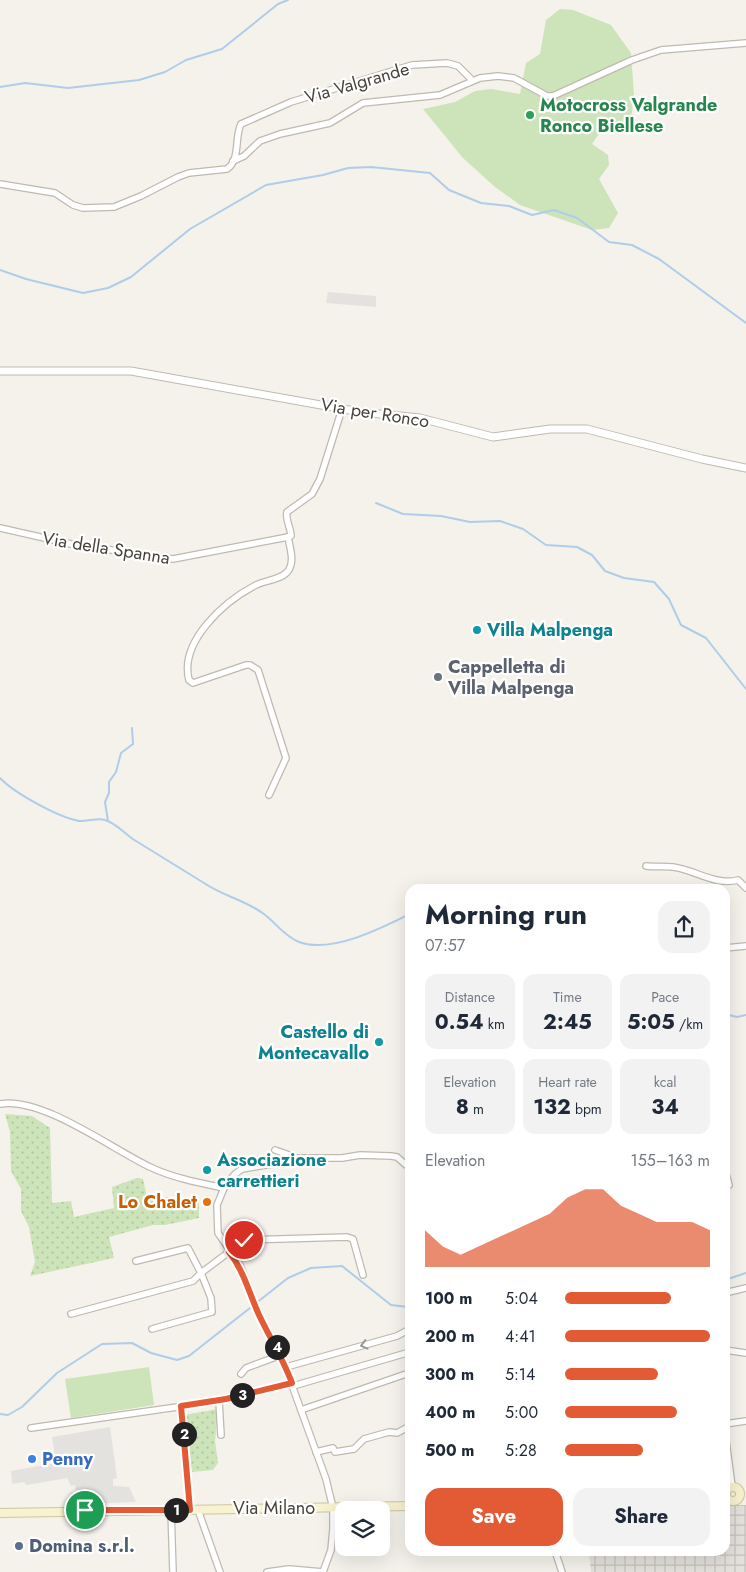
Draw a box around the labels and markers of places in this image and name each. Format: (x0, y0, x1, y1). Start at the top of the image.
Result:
place label: Motocross Valgrande Ronco Biellese (540, 92, 717, 139)
marker: Motocross Valgrande Ronco Biellese (524, 109, 536, 121)
place label: Villa Malpenga (486, 617, 613, 643)
marker: Villa Malpenga (471, 624, 483, 636)
place label: Cappelletta di Villa Malpenga (447, 654, 574, 701)
marker: Cappelletta di Villa Malpenga (432, 671, 444, 683)
place label: Castello di Montecavallo (258, 1019, 369, 1066)
marker: Castello di Montecavallo (373, 1036, 385, 1048)
place label: Associazione carrettieri (216, 1147, 326, 1194)
marker: Associazione carrettieri (201, 1164, 213, 1176)
place label: Lo Chalet (118, 1189, 197, 1215)
marker: Lo Chalet (201, 1196, 213, 1208)
pin (223, 1219, 265, 1261)
pin: 4 (264, 1334, 290, 1360)
pin: 3 (230, 1382, 254, 1408)
pin: 2 (172, 1422, 196, 1446)
place label: Penny (42, 1446, 94, 1472)
marker: Penny (26, 1453, 38, 1465)
pin (64, 1489, 106, 1531)
pin: 1 (164, 1498, 188, 1522)
place label: Domina s.r.l. (29, 1533, 135, 1559)
marker: Domina s.r.l. (13, 1540, 25, 1552)

